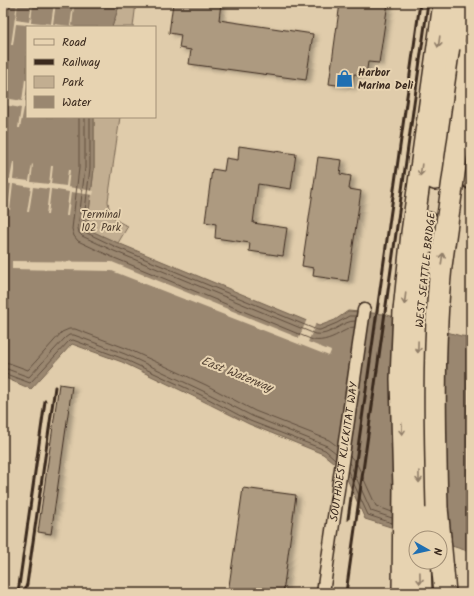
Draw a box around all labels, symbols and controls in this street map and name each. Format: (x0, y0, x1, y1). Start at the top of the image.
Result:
legend (26, 26, 156, 118)
text: Road (62, 33, 87, 52)
one-way arrow (435, 35, 443, 48)
text: Railway (62, 53, 100, 72)
place label: Harbor Marina Deli (358, 64, 414, 95)
shop icon: Harbor Marina Deli (335, 68, 355, 88)
text: Park (62, 73, 84, 92)
text: Water (62, 93, 92, 112)
one-way arrow (417, 163, 425, 176)
park label: Terminal 102 Park (81, 206, 122, 237)
street label: WEST SEATTLE BRIDGE (411, 211, 441, 329)
one-way arrow (438, 253, 446, 266)
one-way arrow (401, 292, 409, 305)
one-way arrow (415, 340, 422, 353)
water label: East Waterway (198, 351, 278, 398)
street label: SOUTHWEST KLICKITAT WAY (326, 380, 364, 523)
one-way arrow (399, 422, 406, 435)
one-way arrow (415, 470, 422, 483)
north arrow (408, 530, 448, 570)
text: N (428, 547, 446, 556)
one-way arrow (416, 571, 424, 584)

